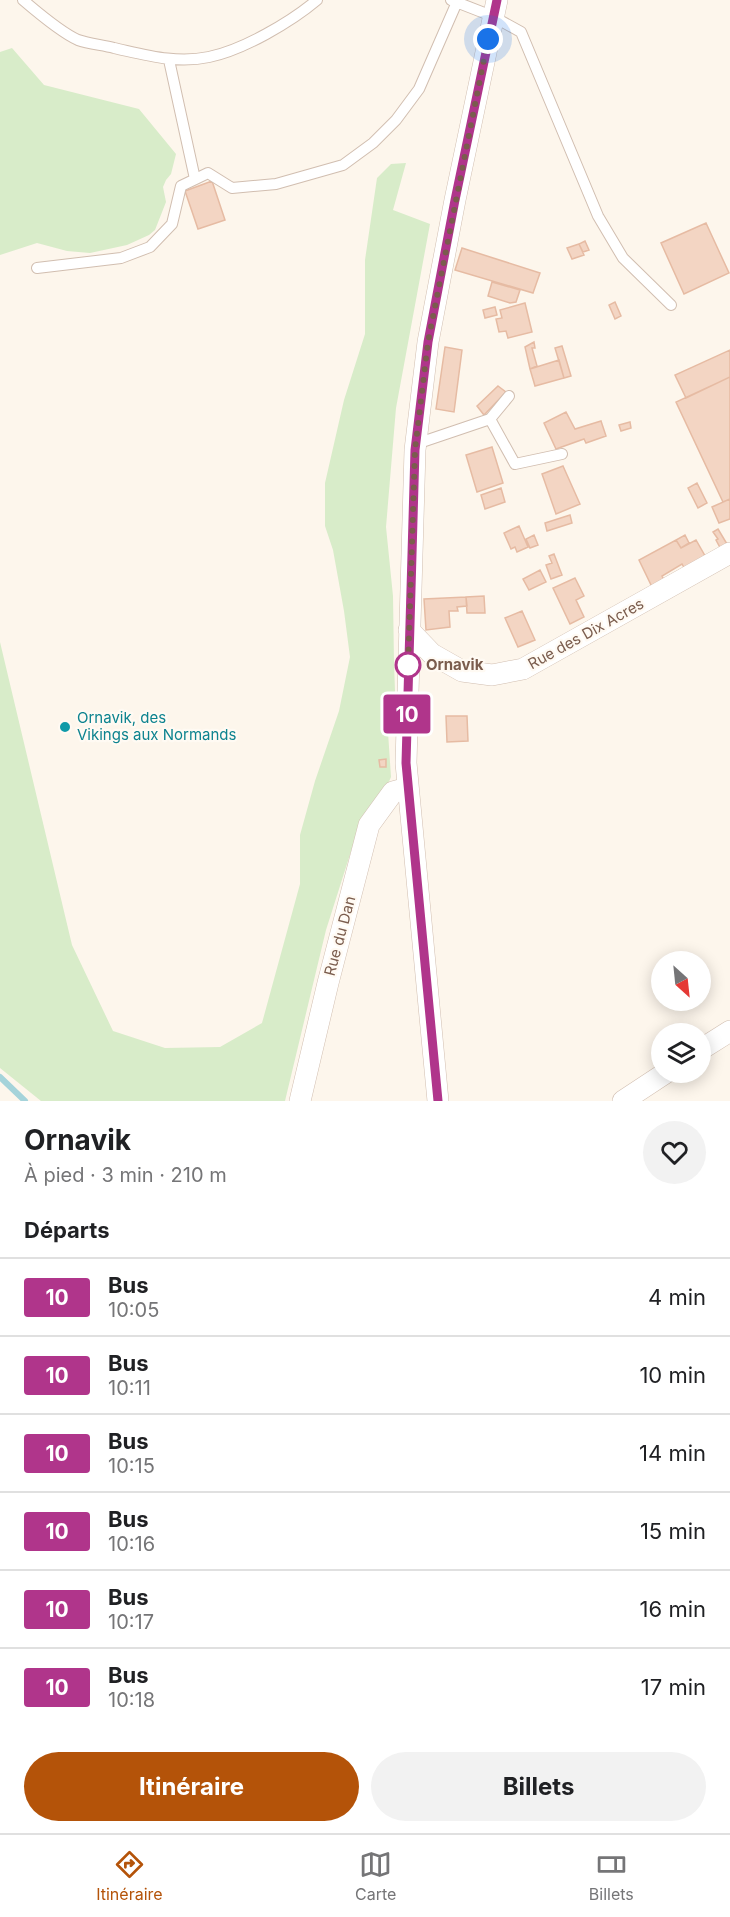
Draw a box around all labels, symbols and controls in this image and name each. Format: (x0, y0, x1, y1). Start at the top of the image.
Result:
your location (473, 24, 503, 54)
street label: Rue des Dix Acres (525, 594, 647, 673)
marker: Ornavik (395, 652, 421, 678)
place label: Ornavik (426, 655, 484, 674)
line badge: 10 (380, 694, 434, 734)
text: 10 (395, 702, 419, 727)
place label: Ornavik, des Vikings aux Normands (77, 708, 237, 744)
marker: Ornavik, des Vikings aux Normands (58, 720, 72, 734)
street label: Rue du Dan (320, 894, 359, 978)
north arrow (651, 951, 711, 1011)
map controls (651, 951, 711, 1083)
button: layers (651, 1023, 711, 1083)
button: heart (643, 1121, 706, 1184)
text: Ornavik (24, 1123, 131, 1157)
text: À pied · 3 min · 210 m (24, 1163, 227, 1187)
text: Départs (24, 1217, 109, 1243)
text: Bus (108, 1272, 149, 1298)
text: 4 min (648, 1284, 706, 1310)
text: 10 (45, 1285, 69, 1310)
text: 10:05 (108, 1298, 159, 1322)
text: Bus (108, 1350, 149, 1376)
text: 10 min (639, 1362, 706, 1388)
text: 10 (45, 1363, 69, 1388)
text: 10:11 (108, 1376, 151, 1400)
text: Bus (108, 1428, 149, 1454)
text: 14 min (639, 1440, 706, 1466)
text: 10 (45, 1441, 69, 1466)
text: 10:15 (108, 1454, 155, 1478)
text: Bus (108, 1506, 149, 1532)
text: 15 min (640, 1518, 706, 1544)
text: 10 (45, 1519, 69, 1544)
text: 10:16 (108, 1532, 155, 1556)
text: Bus (108, 1584, 149, 1610)
text: 16 min (640, 1596, 706, 1622)
text: 10 (45, 1597, 69, 1622)
text: 10:17 (108, 1610, 154, 1634)
text: Bus (108, 1662, 149, 1688)
text: 17 min (641, 1674, 706, 1700)
text: 10 (45, 1675, 69, 1700)
text: 10:18 (108, 1688, 155, 1712)
button: Itinéraire (24, 1752, 359, 1821)
button: Billets (371, 1752, 706, 1821)
tab: Itinéraire (96, 1848, 163, 1904)
tab: Carte (355, 1848, 396, 1904)
tab: Billets (589, 1848, 634, 1904)

